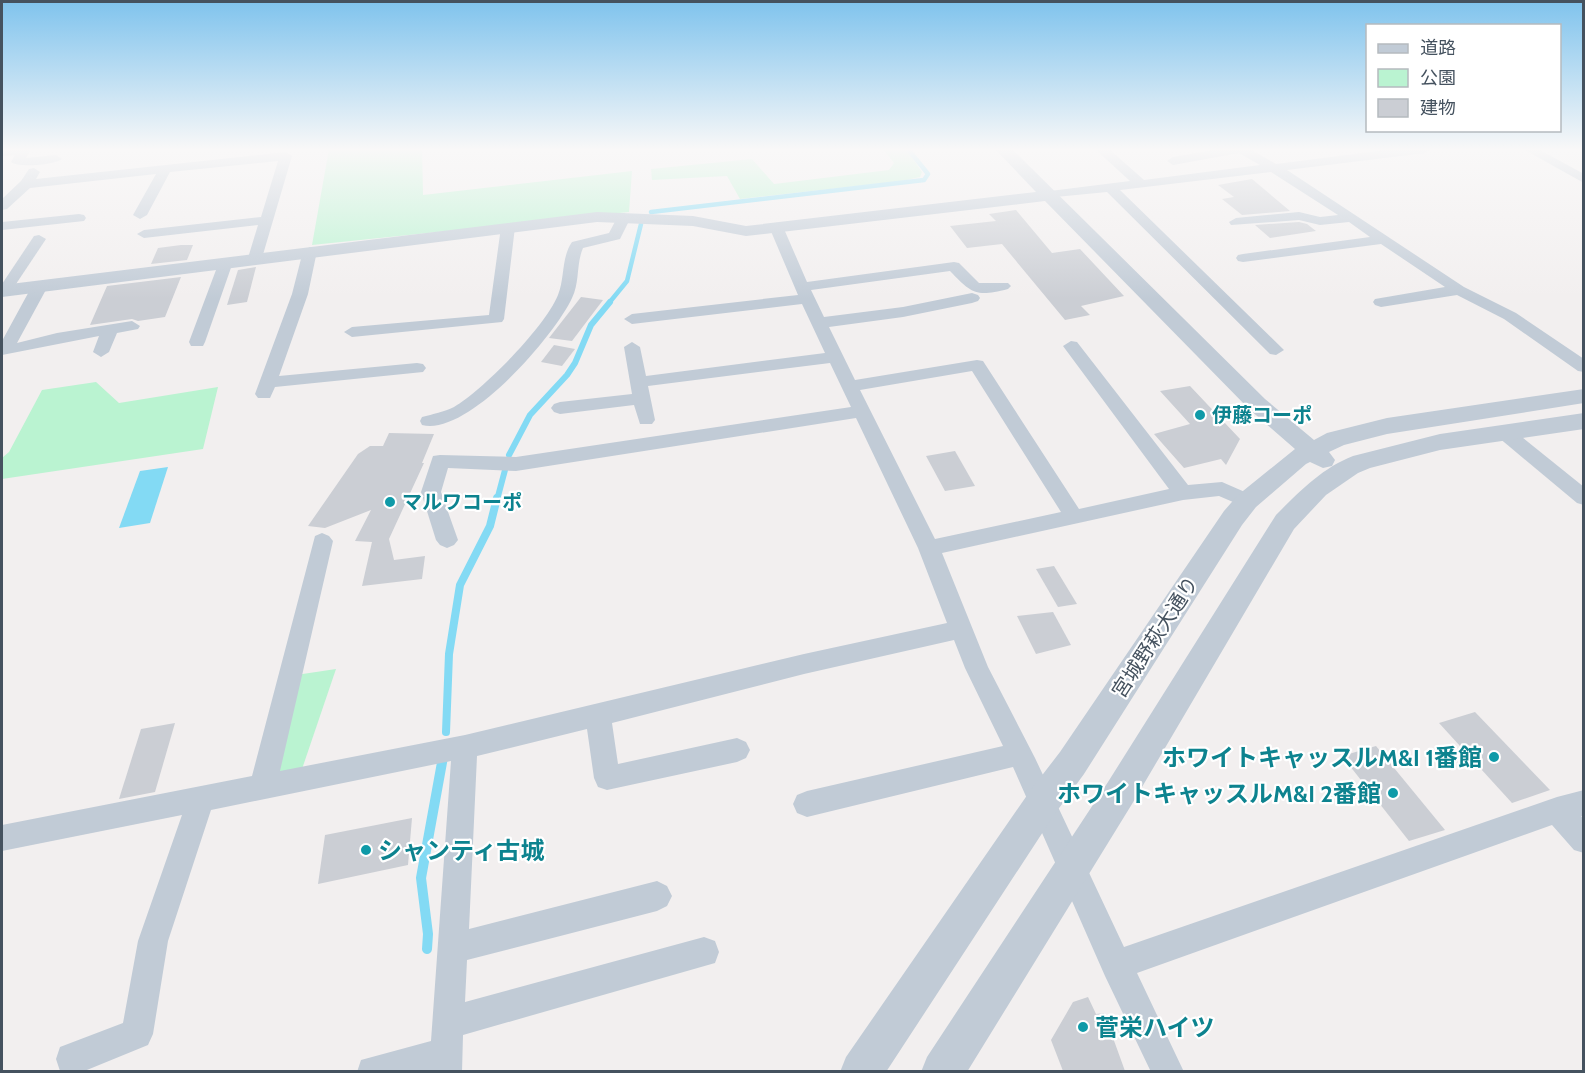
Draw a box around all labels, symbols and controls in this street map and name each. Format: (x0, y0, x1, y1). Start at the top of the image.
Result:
legend (1366, 24, 1561, 132)
text: 道路 (1420, 37, 1456, 59)
text: 公園 (1420, 67, 1456, 89)
text: 建物 (1420, 97, 1456, 119)
place label: 伊藤コーポ (1212, 403, 1312, 427)
marker: 伊藤コーポ (1193, 408, 1207, 422)
place label: マルワコーポ (402, 490, 522, 514)
marker: マルワコーポ (383, 495, 397, 509)
street label: 宮城野萩大通り (1107, 572, 1203, 702)
place label: ホワイトキャッスルM&I 1番館 (1162, 743, 1482, 772)
marker: ホワイトキャッスルM&I 1番館 (1487, 750, 1501, 764)
place label: ホワイトキャッスルM&I 2番館 (1057, 779, 1381, 808)
marker: ホワイトキャッスルM&I 2番館 (1386, 786, 1400, 800)
place label: シャンティ古城 (378, 836, 545, 865)
marker: シャンティ古城 (359, 843, 373, 857)
place label: 菅栄ハイツ (1095, 1013, 1215, 1042)
marker: 菅栄ハイツ (1076, 1020, 1090, 1034)

